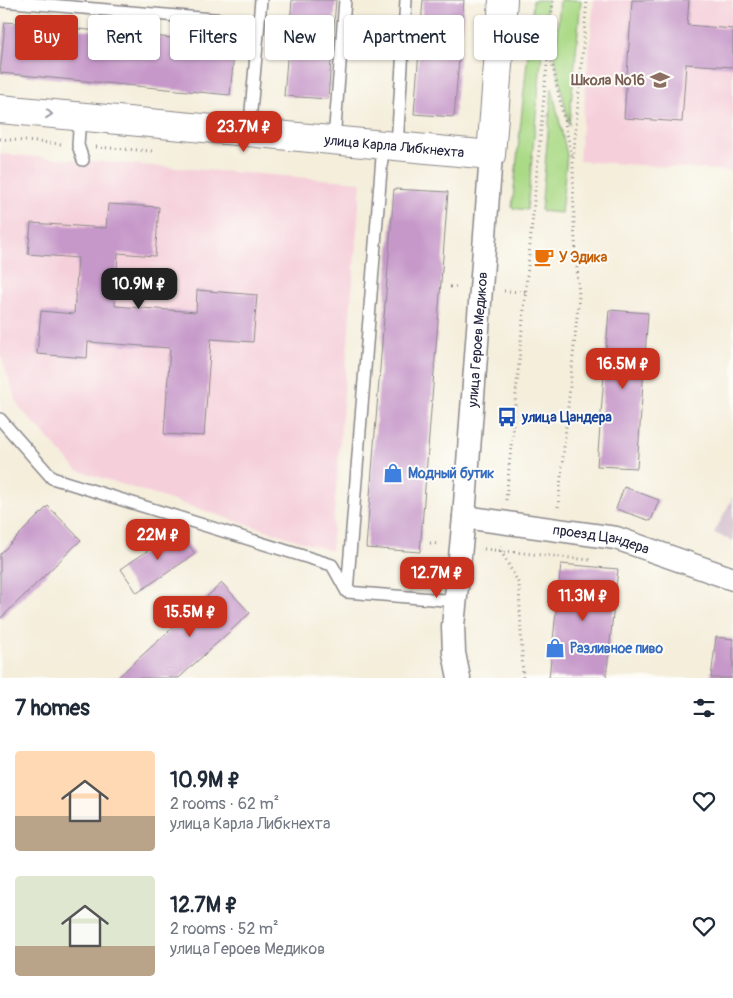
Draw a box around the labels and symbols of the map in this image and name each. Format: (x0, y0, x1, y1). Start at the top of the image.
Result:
school or university icon: Школа №16 (649, 69, 671, 91)
place label: Школа №16 (570, 72, 645, 89)
one-way arrow (45, 108, 53, 119)
pin: 23.7M ₽ (198, 110, 290, 153)
street label: улица Карла Либкнехта (323, 131, 465, 161)
cafe icon: У Эдика (533, 246, 555, 268)
place label: У Эдика (559, 249, 608, 266)
pin: 10.9M ₽ (93, 268, 185, 310)
street label: улица Героев Медиков (464, 271, 491, 409)
pin: 16.5M ₽ (577, 348, 669, 390)
bus stop icon: улица Цандера (496, 406, 518, 428)
place label: улица Цандера (521, 409, 612, 426)
shop icon: Модный бутик (382, 462, 404, 484)
place label: Модный бутик (408, 465, 494, 482)
pin: 22M ₽ (123, 518, 193, 561)
street label: проезд Цандера (552, 521, 651, 558)
pin: 12.7M ₽ (391, 556, 483, 599)
pin: 11.3M ₽ (537, 580, 629, 622)
pin: 15.5M ₽ (144, 596, 236, 638)
shop icon: Разливное пиво (544, 637, 566, 659)
place label: Разливное пиво (570, 640, 663, 657)

